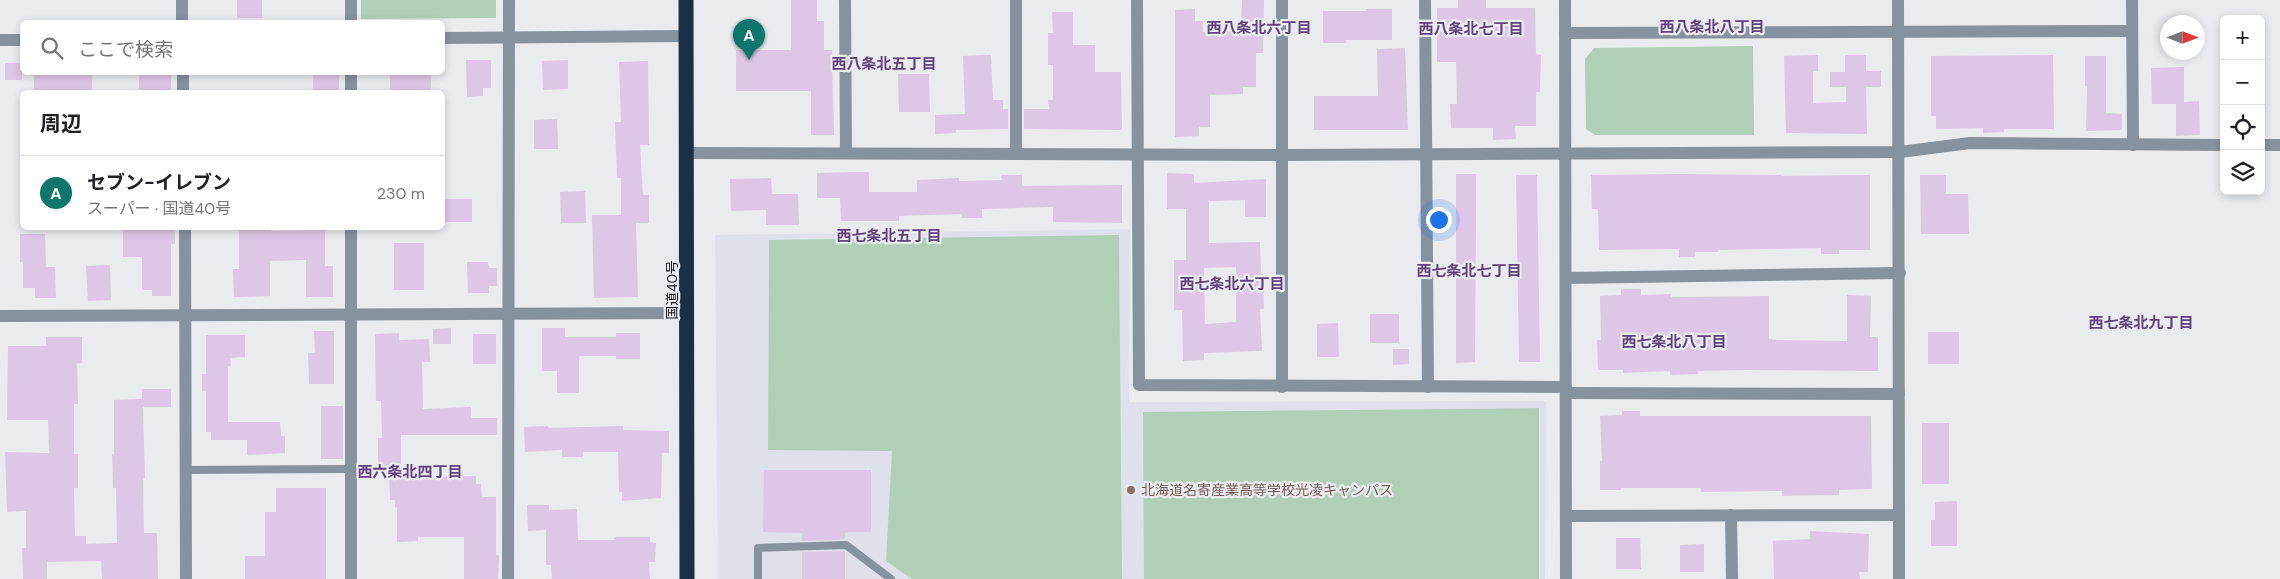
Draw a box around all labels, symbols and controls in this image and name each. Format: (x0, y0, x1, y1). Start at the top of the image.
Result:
north arrow (2160, 15, 2205, 60)
map controls (2220, 15, 2265, 195)
button: + (2220, 15, 2265, 60)
district label: 西八条北八丁目 (1659, 17, 1765, 37)
district label: 西八条北六丁目 (1206, 18, 1312, 38)
pin: A (733, 19, 765, 60)
district label: 西八条北七丁目 (1418, 19, 1524, 39)
search box (20, 20, 445, 75)
icon: search (38, 34, 66, 62)
text: ここで検索 (78, 37, 173, 62)
district label: 西八条北五丁目 (831, 54, 937, 74)
button: − (2220, 60, 2265, 105)
button: locate (2220, 105, 2265, 150)
text: 周辺 (40, 110, 82, 138)
button: layers (2220, 150, 2265, 195)
text: セブン-イレブン (87, 170, 231, 195)
text: A (50, 183, 62, 204)
text: 230 m (377, 183, 425, 204)
text: スーパー · 国道40号 (87, 198, 231, 219)
your location (1426, 207, 1452, 233)
district label: 西七条北五丁目 (836, 226, 942, 246)
street label: 国道40号 (663, 260, 681, 320)
district label: 西七条北七丁目 (1416, 261, 1522, 281)
district label: 西七条北六丁目 (1179, 274, 1285, 294)
district label: 西七条北九丁目 (2088, 313, 2194, 333)
district label: 西七条北八丁目 (1621, 332, 1727, 352)
district label: 西六条北四丁目 (357, 462, 463, 482)
place label: 北海道名寄産業高等学校光凌キャンパス (1141, 481, 1393, 499)
marker: 北海道名寄産業高等学校光凌キャンパス (1125, 484, 1137, 496)

